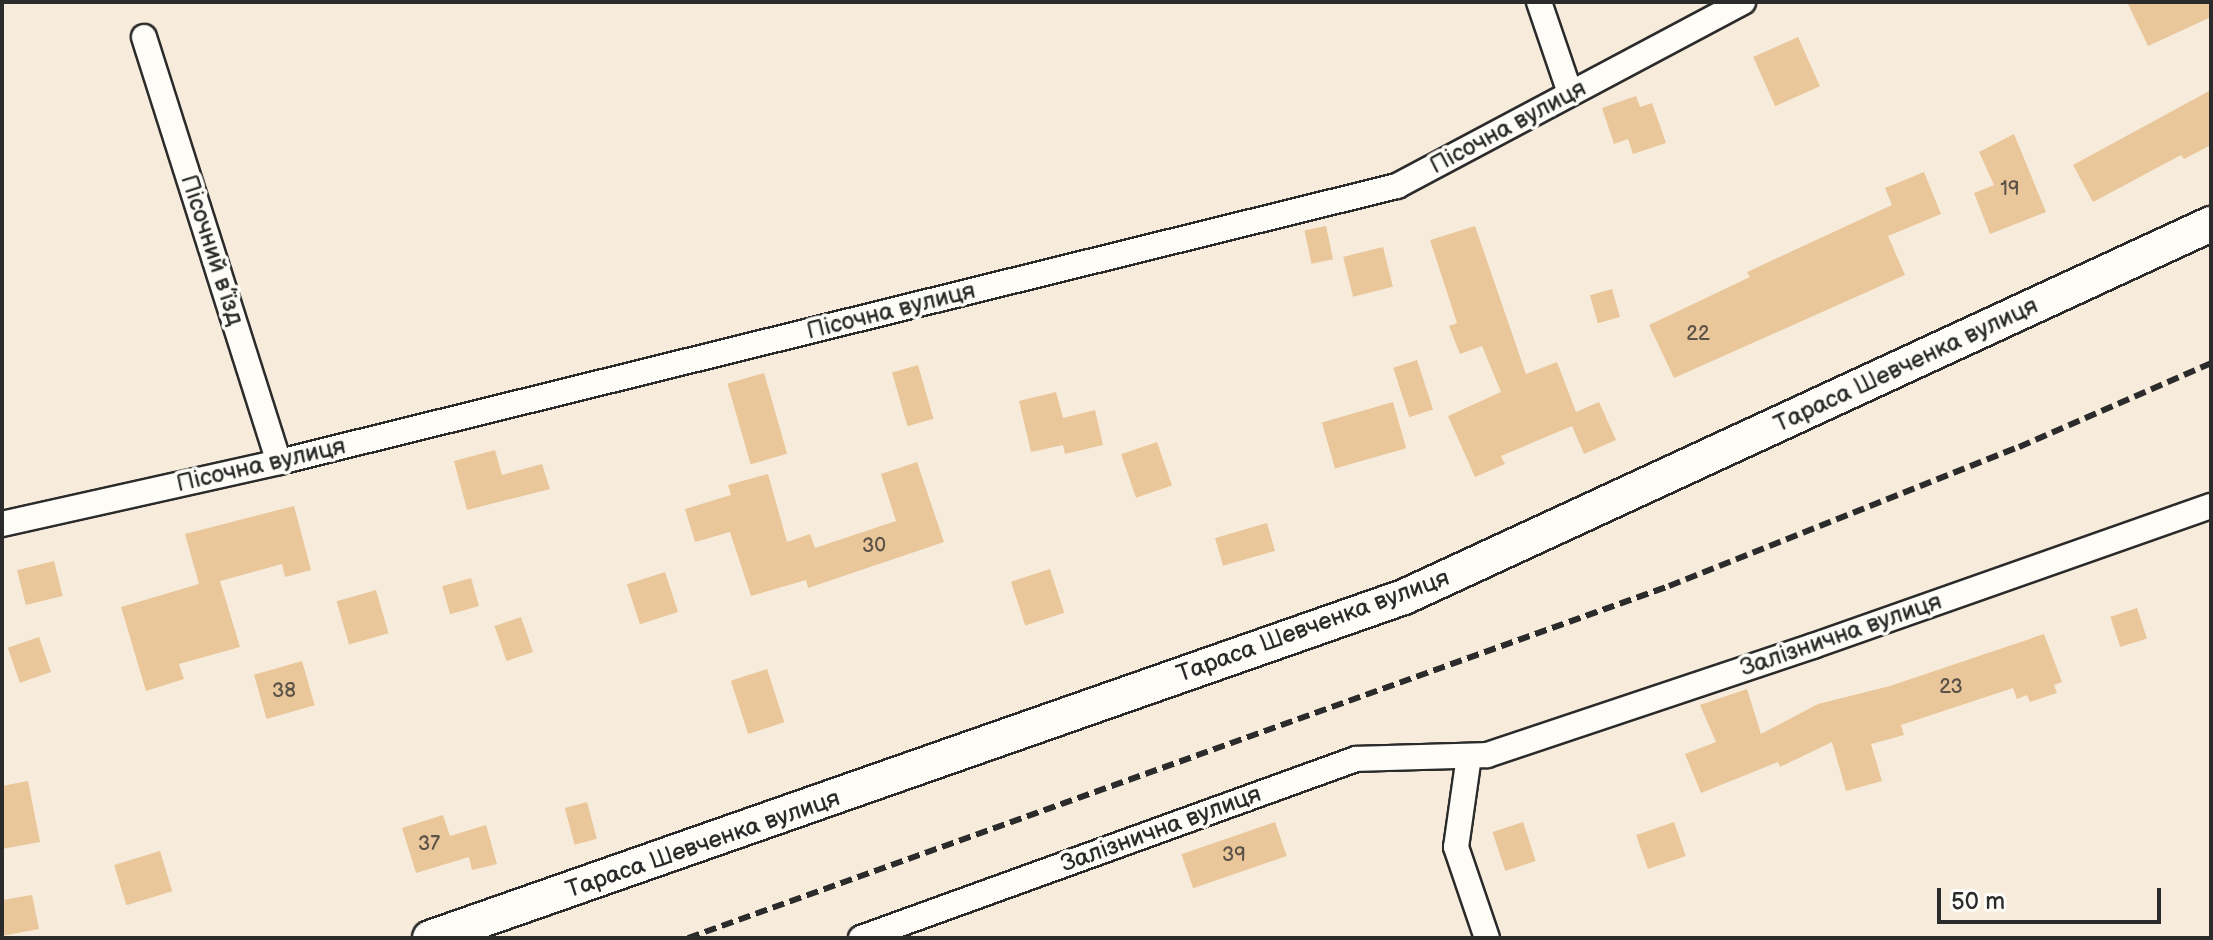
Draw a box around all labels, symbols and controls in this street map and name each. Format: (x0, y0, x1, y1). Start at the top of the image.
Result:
street label: Пісочна вулиця (1425, 74, 1591, 180)
street label: Пісочний в’їзд (174, 171, 250, 329)
house number: 19 (2000, 177, 2020, 201)
street label: Пісочна вулиця (804, 276, 978, 346)
street label: Тараса Шевченка вулиця (1769, 291, 2043, 439)
house number: 22 (1686, 322, 1710, 346)
street label: Пісочна вулиця (174, 432, 348, 498)
house number: 30 (862, 534, 886, 558)
street label: Тараса Шевченка вулиця (1173, 563, 1453, 689)
street label: Залізнична вулиця (1737, 587, 1945, 683)
house number: 23 (1939, 675, 1963, 699)
house number: 38 (272, 679, 296, 703)
street label: Залізнична вулиця (1057, 779, 1265, 879)
street label: Тараса Шевченка вулиця (562, 784, 844, 904)
house number: 37 (418, 832, 440, 856)
house number: 39 (1222, 843, 1246, 867)
scale bar (1941, 872, 2165, 922)
text: 50 m (1951, 887, 2005, 916)

